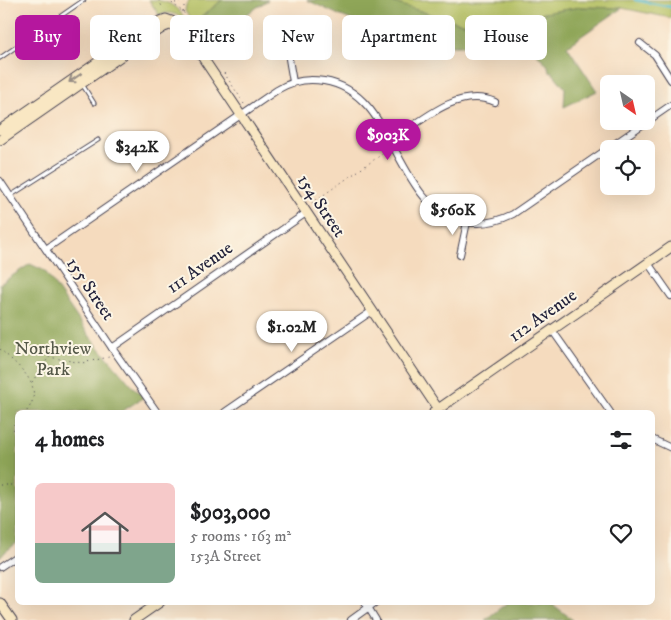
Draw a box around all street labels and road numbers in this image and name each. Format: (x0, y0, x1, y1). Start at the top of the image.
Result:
street label: 154 Street (292, 170, 350, 242)
street label: 111 Avenue (163, 237, 237, 299)
street label: 155 Street (61, 253, 119, 325)
street label: 112 Avenue (505, 285, 581, 347)

